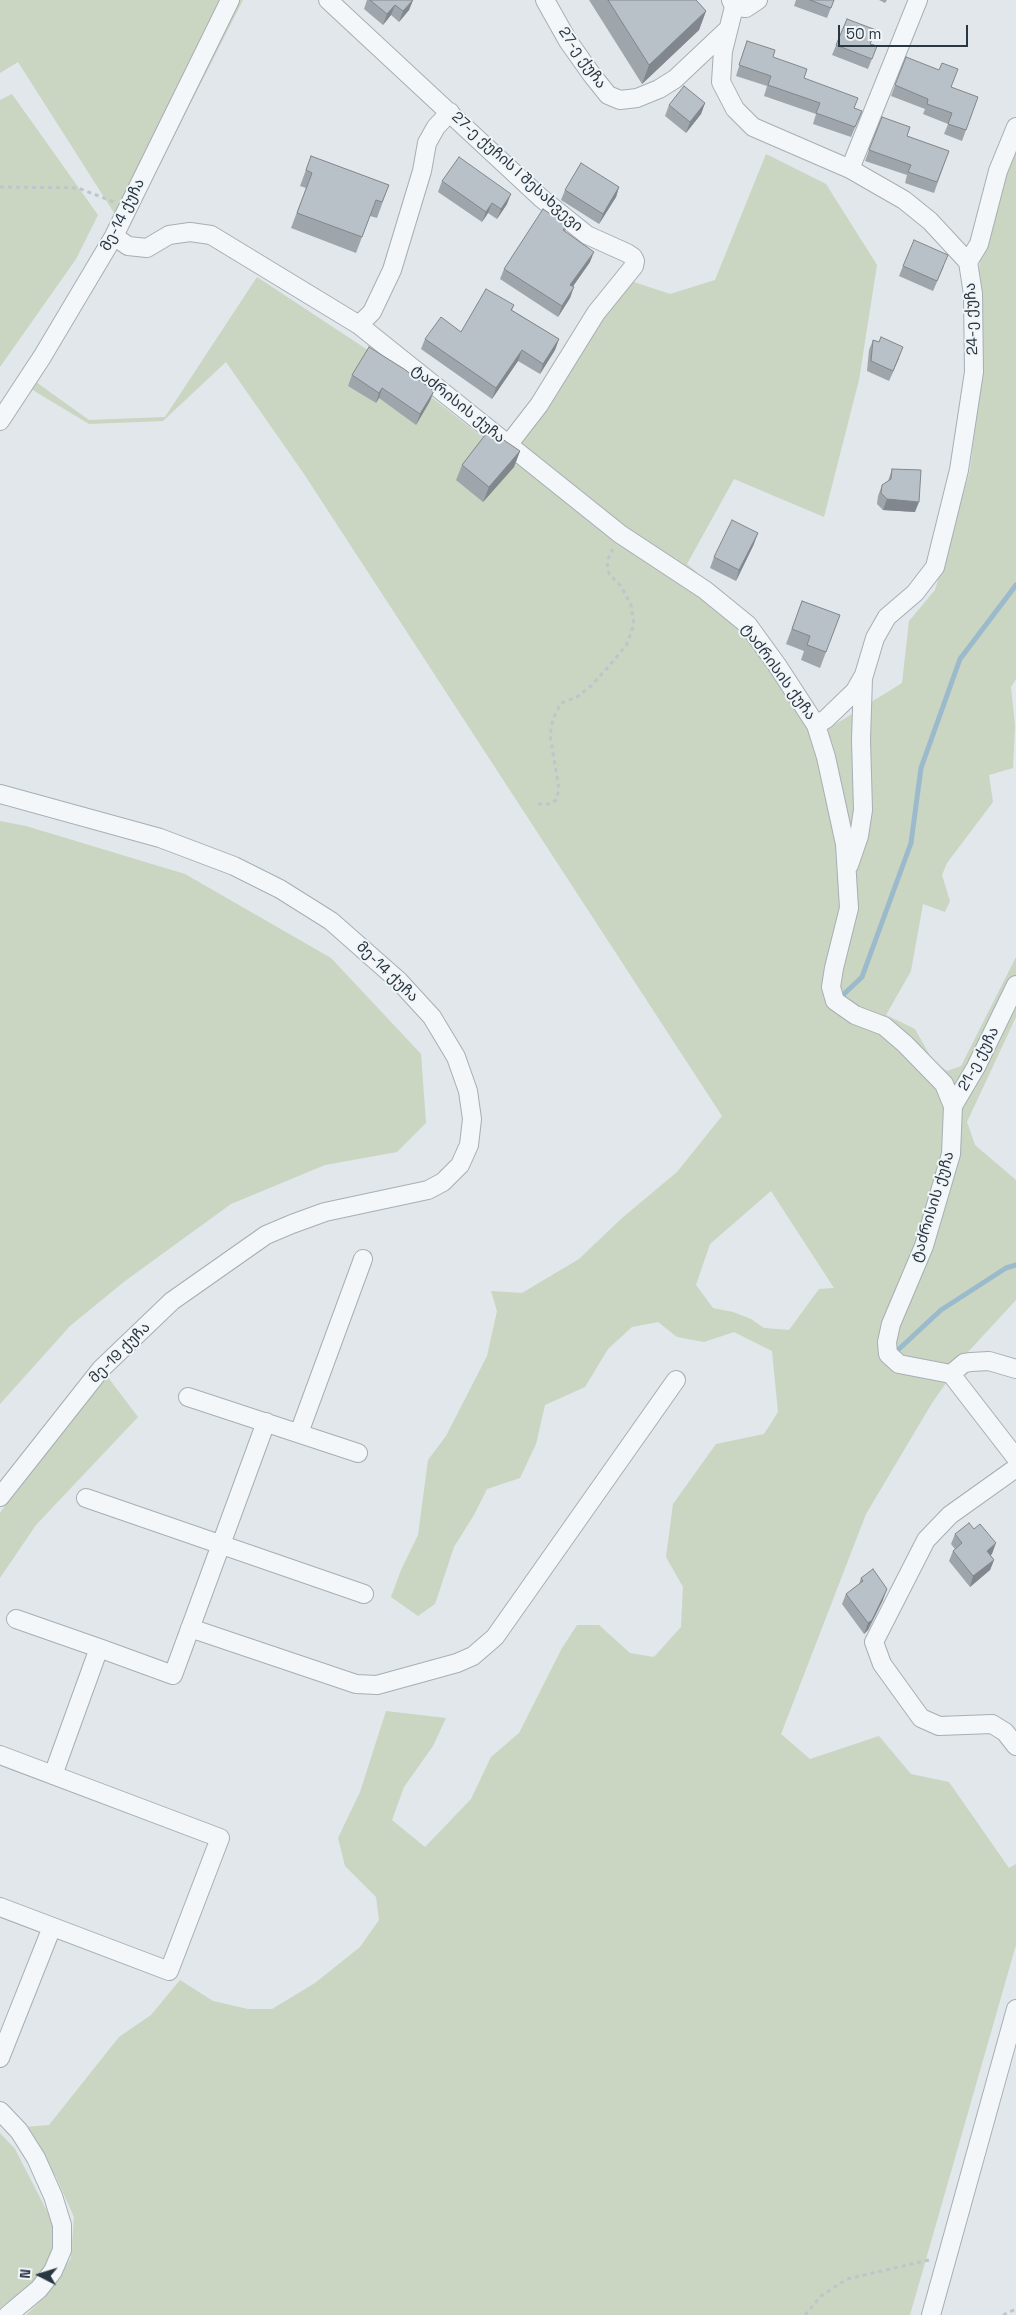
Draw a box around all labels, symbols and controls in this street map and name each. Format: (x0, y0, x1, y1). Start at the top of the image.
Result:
scale bar (841, 15, 971, 47)
street label: 27-ე ქუჩა (554, 24, 610, 92)
text: 50 m (846, 24, 881, 43)
street label: 27-ე ქუჩის I შესახვევი (448, 108, 586, 236)
street label: მე-14 ქუჩა (97, 176, 149, 254)
street label: 24-ე ქუჩა (962, 282, 982, 356)
street label: ტაძრისის ქუჩა (408, 361, 508, 447)
street label: ტაძრისის ქუჩა (737, 620, 819, 724)
street label: მე-14 ქუჩა (352, 938, 422, 1006)
street label: 21-ე ქუჩა (955, 1024, 1003, 1094)
street label: ტაძრისის ქუჩა (908, 1149, 958, 1265)
street label: მე-19 ქუჩა (86, 1319, 154, 1387)
north arrow (15, 2250, 65, 2300)
text: N (16, 2268, 34, 2279)

